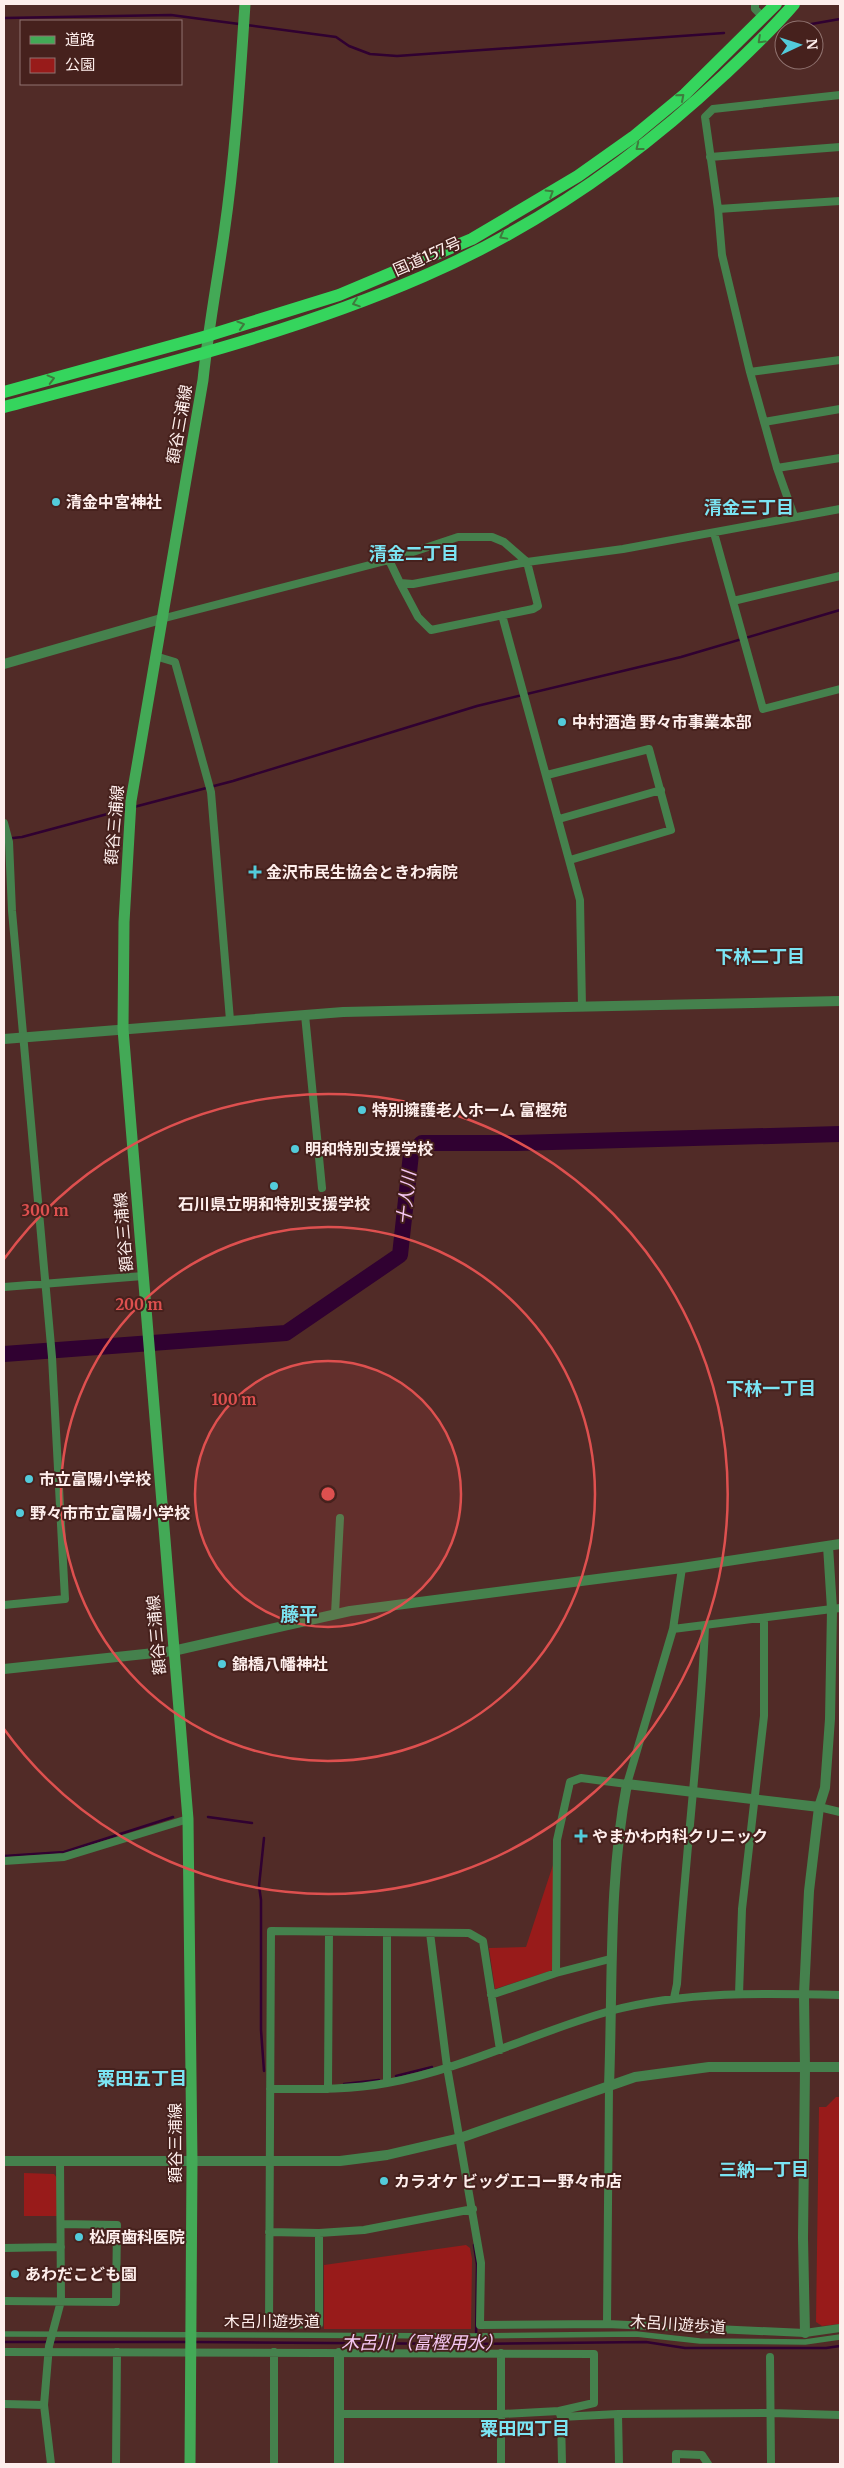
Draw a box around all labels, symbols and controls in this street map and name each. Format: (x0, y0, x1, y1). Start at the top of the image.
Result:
legend (20, 20, 182, 85)
north arrow (774, 20, 824, 70)
text: 道路 (65, 30, 95, 49)
one-way arrow (758, 34, 767, 43)
text: N (803, 38, 821, 50)
text: 公園 (65, 55, 95, 74)
one-way arrow (675, 94, 684, 103)
one-way arrow (635, 141, 645, 150)
one-way arrow (544, 190, 553, 200)
one-way arrow (500, 230, 509, 240)
street label: 国道157号 (390, 232, 464, 280)
one-way arrow (352, 297, 360, 307)
one-way arrow (236, 321, 244, 331)
one-way arrow (46, 374, 55, 385)
street label: 額谷三浦線 (162, 383, 196, 465)
place label: 清金中宮神社 (66, 492, 162, 512)
marker: 清金中宮神社 (50, 496, 62, 508)
district label: 清金三丁目 (704, 496, 794, 519)
district label: 清金二丁目 (369, 542, 459, 565)
place label: 中村酒造 野々市事業本部 (572, 712, 752, 732)
marker: 中村酒造 野々市事業本部 (556, 716, 568, 728)
street label: 額谷三浦線 (101, 784, 127, 866)
place label: 金沢市民生協会ときわ病院 (266, 862, 458, 882)
marker: 金沢市民生協会ときわ病院 (248, 865, 262, 879)
district label: 下林二丁目 (715, 945, 805, 968)
place label: 特別擁護老人ホーム 富樫苑 (372, 1100, 567, 1120)
marker: 特別擁護老人ホーム 富樫苑 (356, 1104, 368, 1116)
place label: 明和特別支援学校 (305, 1139, 433, 1159)
marker: 明和特別支援学校 (289, 1143, 301, 1155)
water label: 十人川 (392, 1168, 420, 1226)
marker: 石川県立明和特別支援学校 (268, 1180, 280, 1192)
street label: 額谷三浦線 (110, 1191, 136, 1273)
place label: 石川県立明和特別支援学校 (178, 1194, 370, 1214)
text: 300 m (21, 1201, 69, 1220)
text: 200 m (115, 1295, 163, 1314)
district label: 下林一丁目 (726, 1377, 816, 1400)
text: 100 m (212, 1390, 256, 1409)
place label: 市立富陽小学校 (39, 1469, 151, 1489)
marker: 市立富陽小学校 (23, 1473, 35, 1485)
centre of rings (319, 1485, 337, 1503)
place label: 野々市市立富陽小学校 (30, 1503, 190, 1523)
marker: 野々市市立富陽小学校 (14, 1507, 26, 1519)
street label: 額谷三浦線 (143, 1594, 169, 1676)
district label: 藤平 (280, 1602, 318, 1626)
place label: 錦橋八幡神社 (232, 1654, 328, 1674)
marker: 錦橋八幡神社 (216, 1658, 228, 1670)
place label: やまかわ内科クリニック (592, 1826, 768, 1846)
marker: やまかわ内科クリニック (574, 1829, 588, 1843)
district label: 粟田五丁目 (97, 2067, 187, 2090)
street label: 額谷三浦線 (165, 2103, 185, 2183)
district label: 三納一丁目 (719, 2158, 809, 2181)
place label: カラオケ ビッグエコー野々市店 (394, 2171, 622, 2191)
marker: カラオケ ビッグエコー野々市店 (378, 2175, 390, 2187)
place label: 松原歯科医院 (89, 2227, 185, 2247)
marker: 松原歯科医院 (73, 2231, 85, 2243)
place label: あわだこども園 (25, 2264, 137, 2284)
marker: あわだこども園 (9, 2268, 21, 2280)
street label: 木呂川遊歩道 (224, 2311, 320, 2331)
street label: 木呂川遊歩道 (629, 2311, 727, 2337)
water label: 木呂川（富樫用水） (341, 2331, 503, 2354)
district label: 粟田四丁目 (480, 2417, 570, 2440)

